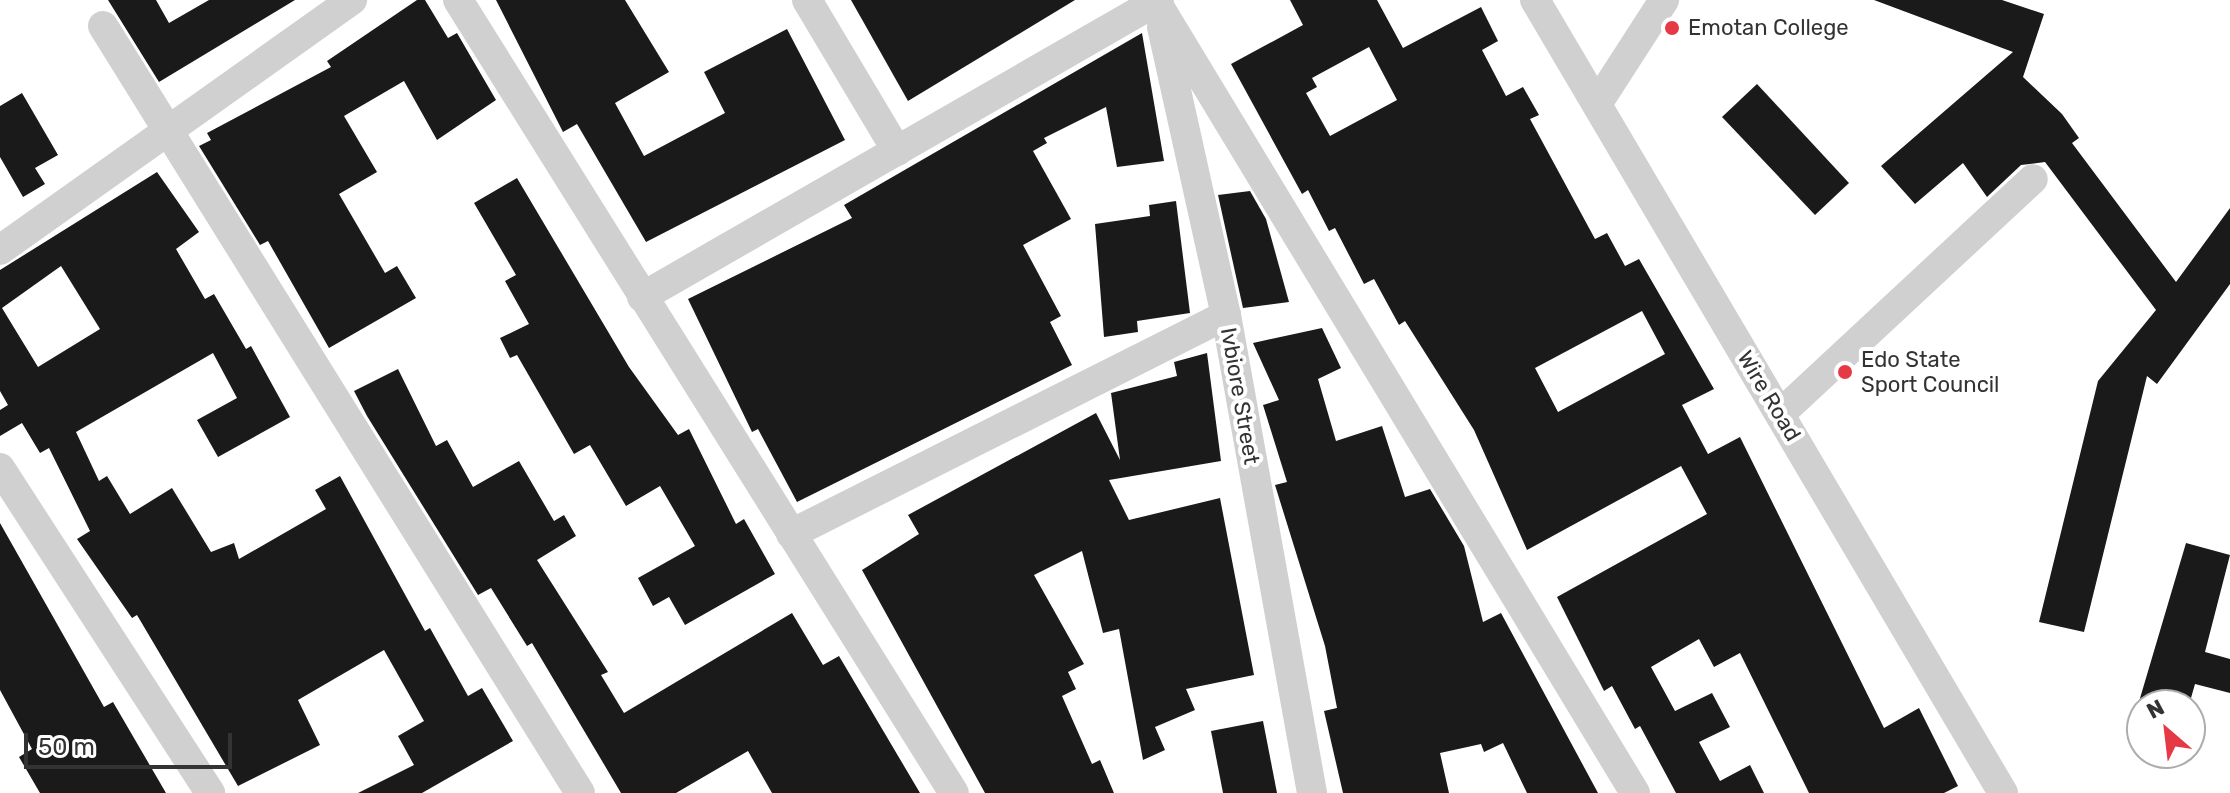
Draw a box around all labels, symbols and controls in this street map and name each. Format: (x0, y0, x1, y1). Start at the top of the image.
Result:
place label: Emotan College (1688, 15, 1849, 41)
marker: Emotan College (1663, 19, 1681, 37)
street label: Ivbiore Street (1215, 325, 1265, 467)
street label: Wire Road (1732, 346, 1806, 446)
place label: Edo State Sport Council (1861, 346, 1999, 398)
marker: Edo State Sport Council (1836, 363, 1854, 381)
north arrow (2126, 689, 2206, 769)
text: N (2142, 694, 2169, 725)
scale bar (28, 717, 236, 767)
text: 50 m (38, 733, 95, 761)

